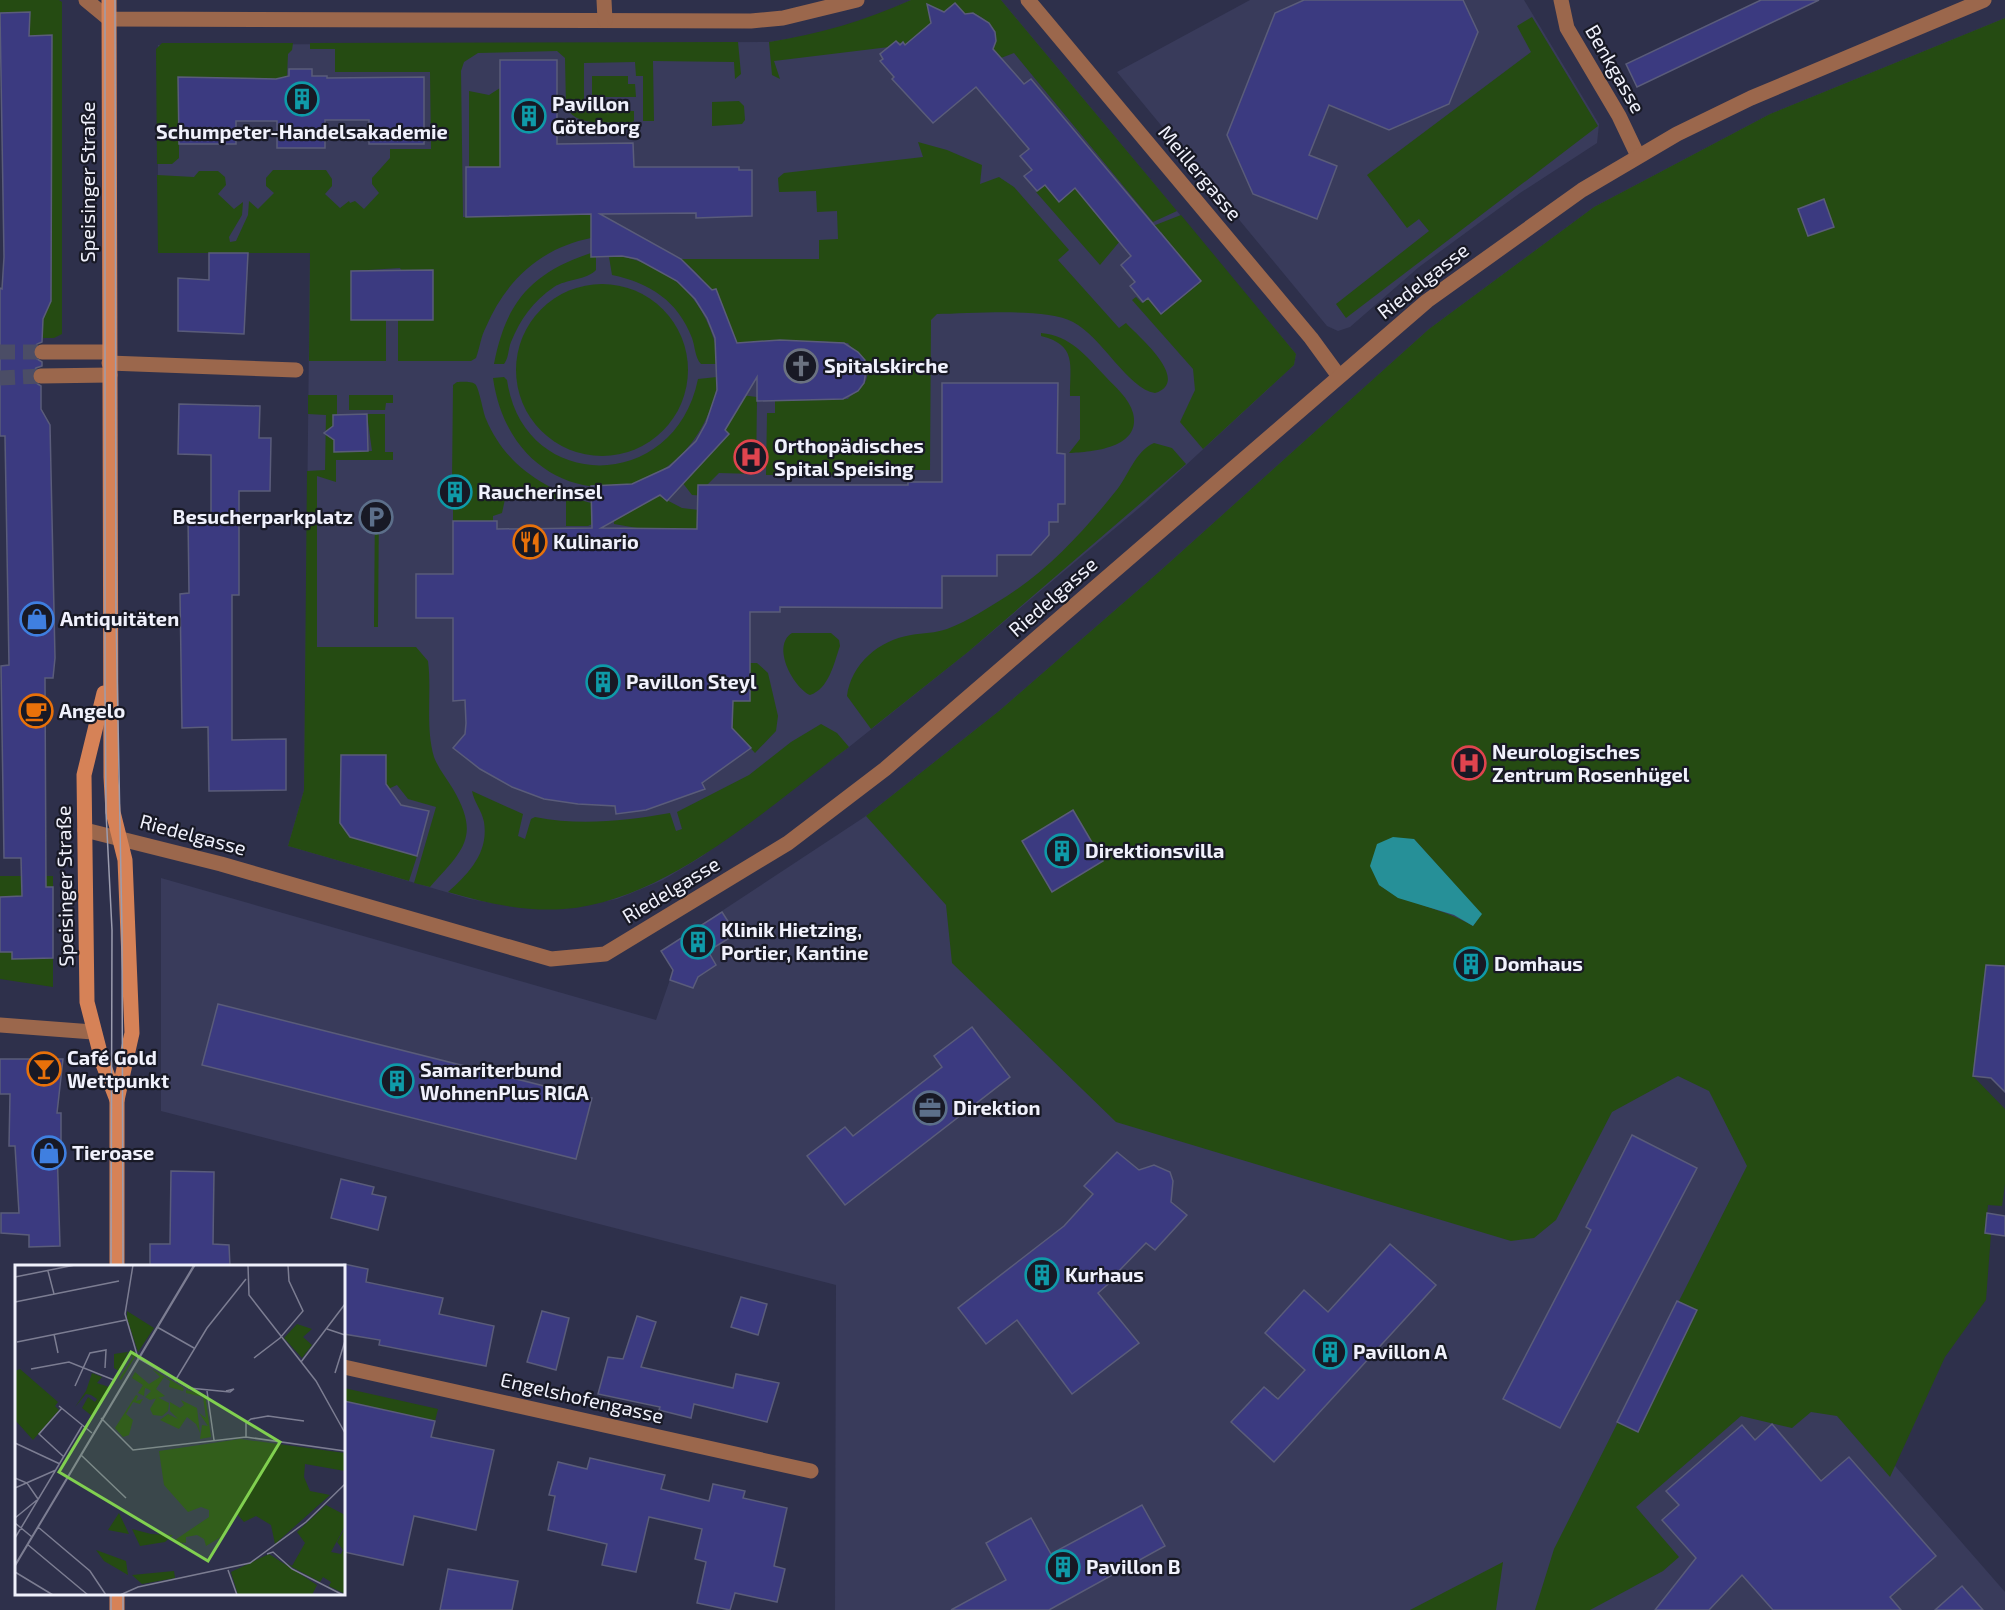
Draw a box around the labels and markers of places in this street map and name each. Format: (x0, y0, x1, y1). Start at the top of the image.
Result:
building icon: Schumpeter-Handelsakademie (284, 81, 320, 117)
place label: Pavillon Göteborg (552, 91, 640, 138)
building icon: Pavillon Göteborg (511, 98, 547, 134)
place label: Schumpeter-Handelsakademie (156, 119, 448, 143)
church icon: Spitalskirche (783, 348, 819, 384)
place label: Spitalskirche (824, 353, 949, 377)
place label: Orthopädisches Spital Speising (774, 433, 924, 480)
hospital icon: Orthopädisches Spital Speising (733, 439, 769, 475)
building icon: Raucherinsel (437, 474, 473, 510)
place label: Raucherinsel (478, 479, 603, 503)
parking icon: Besucherparkplatz (358, 499, 394, 535)
place label: Besucherparkplatz (173, 504, 353, 528)
restaurant icon: Kulinario (512, 524, 548, 560)
place label: Kulinario (553, 529, 639, 553)
shop icon: Antiquitäten (19, 601, 55, 637)
place label: Antiquitäten (60, 606, 179, 630)
building icon: Pavillon Steyl (585, 664, 621, 700)
place label: Pavillon Steyl (626, 669, 757, 694)
cafe icon: Angelo (18, 693, 54, 729)
place label: Angelo (59, 698, 125, 722)
place label: Neurologisches Zentrum Rosenhügel (1492, 739, 1690, 786)
hospital icon: Neurologisches Zentrum Rosenhügel (1451, 745, 1487, 781)
building icon: Direktionsvilla (1044, 833, 1080, 869)
place label: Direktionsvilla (1085, 838, 1224, 862)
place label: Klinik Hietzing, Portier, Kantine (721, 917, 868, 964)
building icon: Klinik Hietzing, Portier, Kantine (680, 924, 716, 960)
building icon: Domhaus (1453, 946, 1489, 982)
place label: Domhaus (1494, 951, 1583, 975)
place label: Café Gold Wettpunkt (67, 1045, 169, 1092)
bar icon: Café Gold Wettpunkt (26, 1051, 62, 1087)
place label: Samariterbund WohnenPlus RIGA (420, 1057, 590, 1104)
building icon: Samariterbund WohnenPlus RIGA (379, 1063, 415, 1099)
office icon: Direktion (912, 1090, 948, 1126)
place label: Direktion (953, 1095, 1041, 1119)
shop icon: Tieroase (31, 1135, 67, 1171)
place label: Tieroase (72, 1140, 154, 1164)
building icon: Kurhaus (1024, 1257, 1060, 1293)
place label: Kurhaus (1065, 1262, 1144, 1286)
building icon: Pavillon A (1312, 1334, 1348, 1370)
place label: Pavillon A (1353, 1339, 1448, 1363)
building icon: Pavillon B (1045, 1549, 1081, 1585)
place label: Pavillon B (1086, 1554, 1181, 1578)

